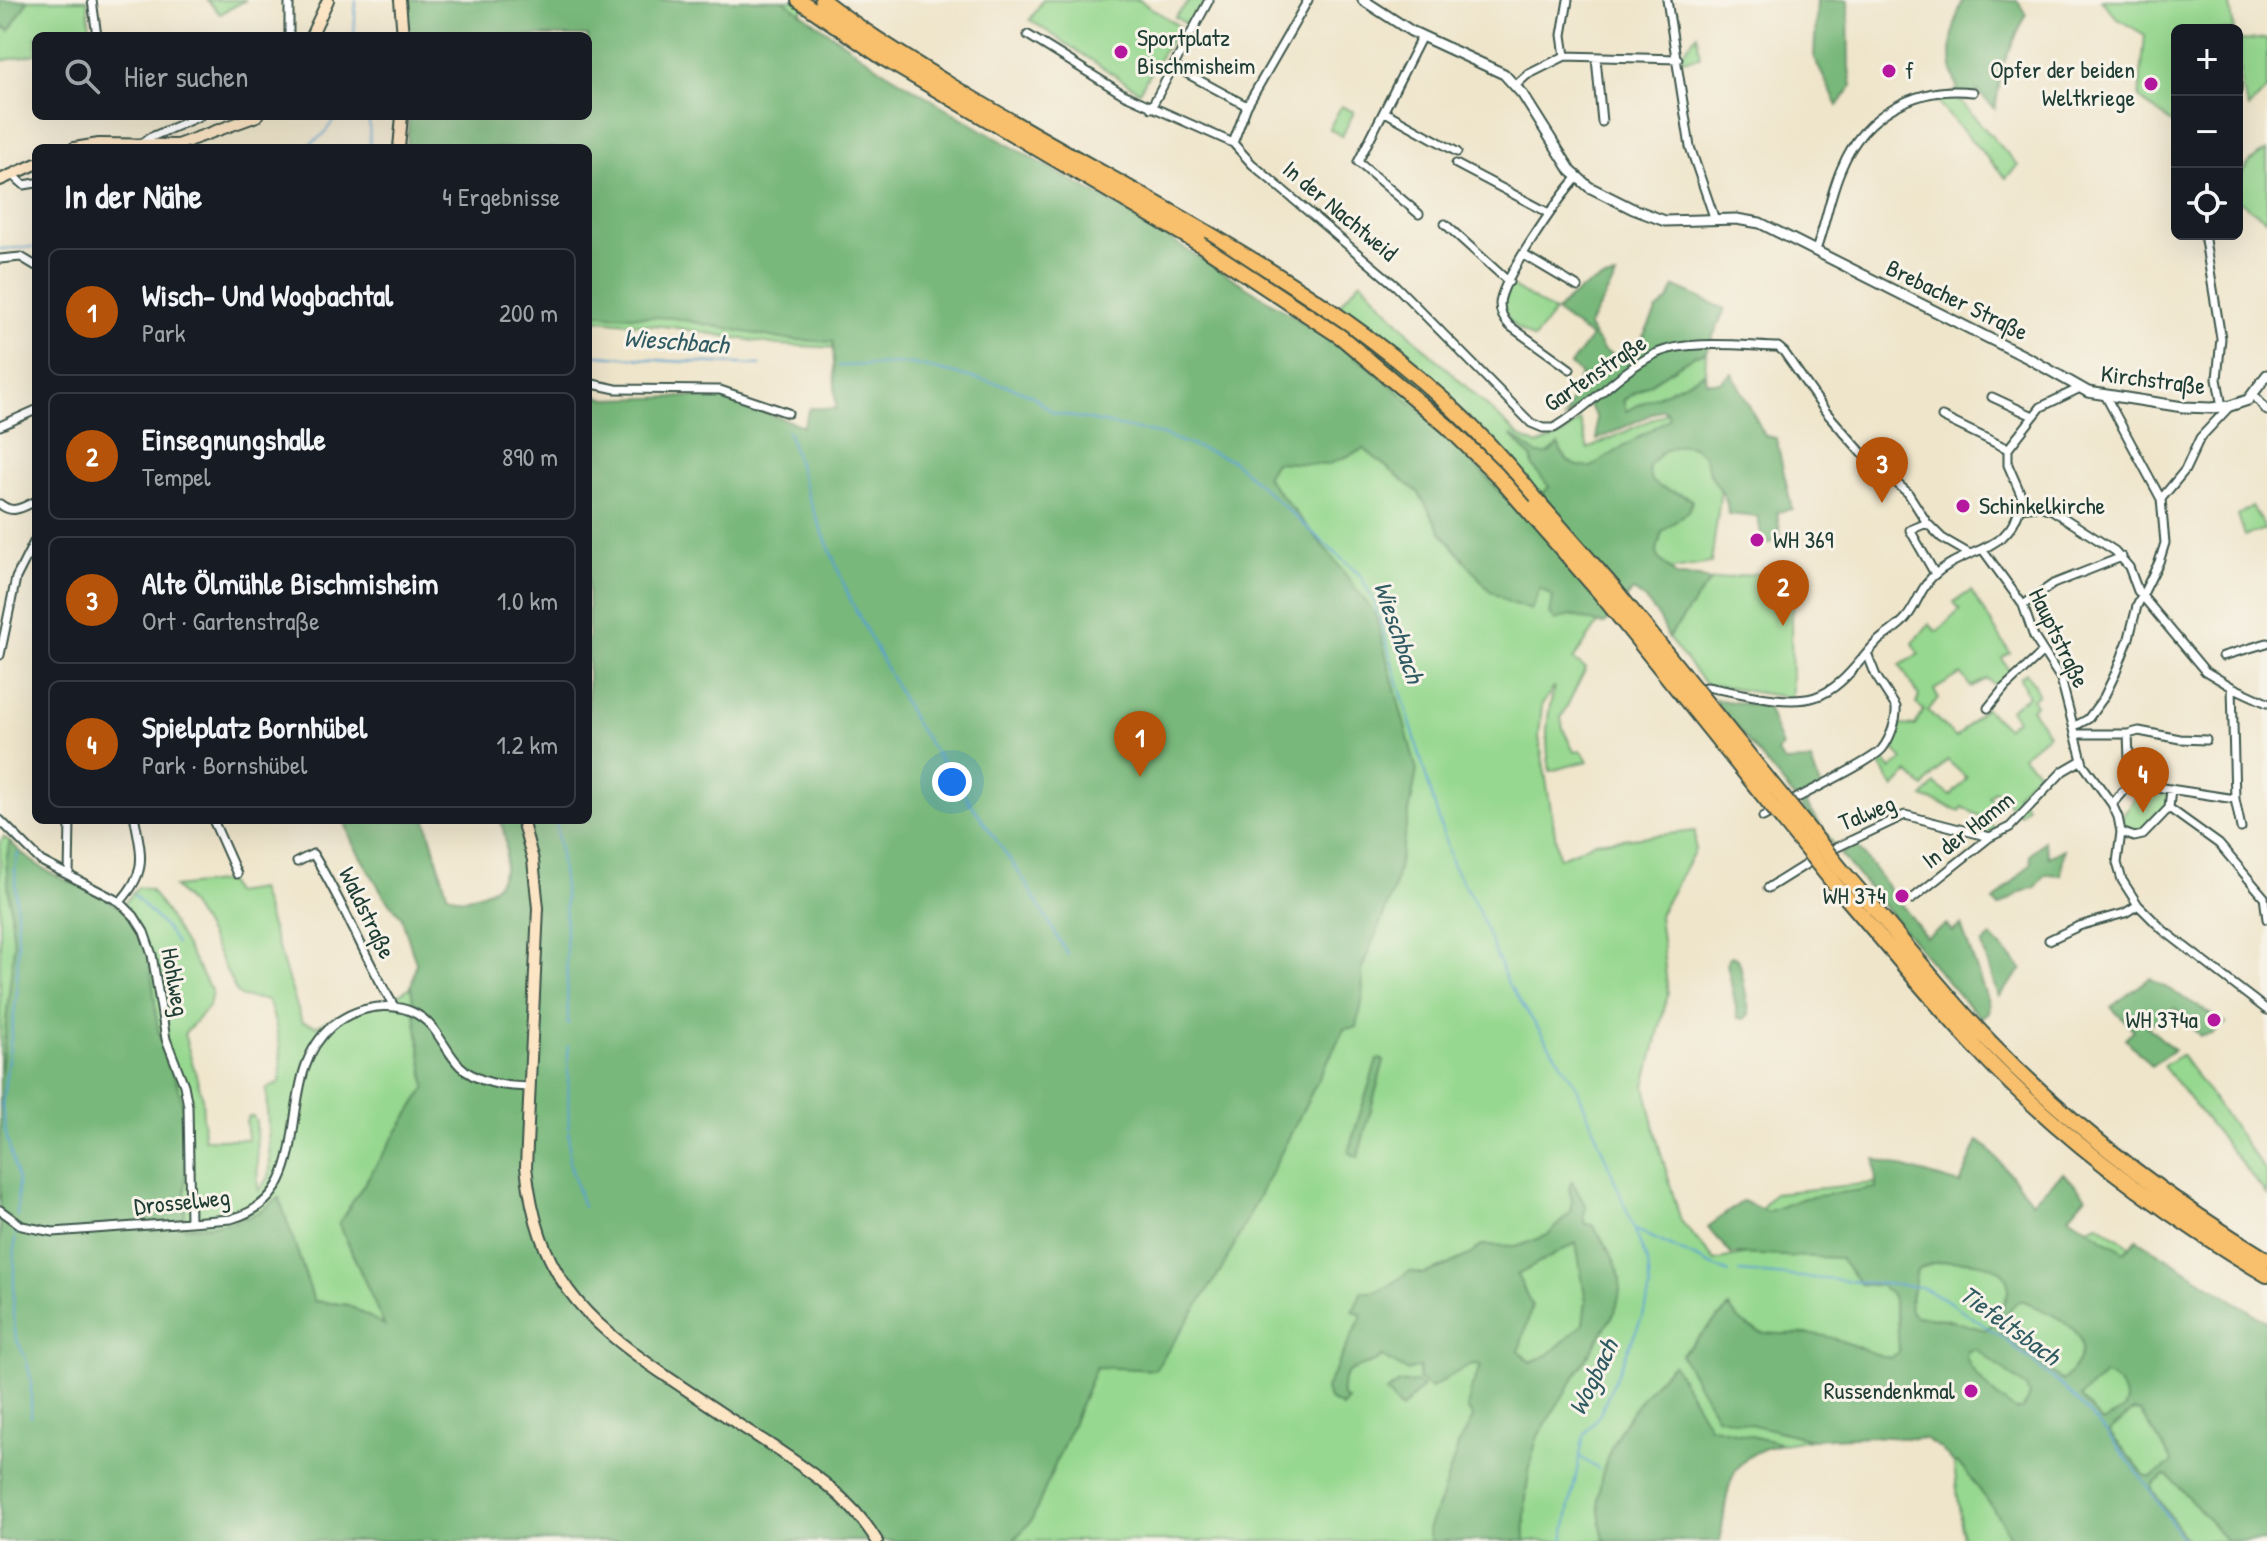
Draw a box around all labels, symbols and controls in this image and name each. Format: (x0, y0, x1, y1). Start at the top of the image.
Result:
place label: Sportplatz Bischmisheim (1137, 21, 1255, 81)
map controls (2171, 24, 2243, 240)
button: + (2171, 24, 2243, 96)
search box (32, 32, 592, 120)
marker: Sportplatz Bischmisheim (1112, 43, 1130, 61)
place label: Opfer der beiden Weltkriege (1990, 53, 2135, 113)
icon: search (60, 54, 104, 98)
place label: f (1905, 54, 1914, 86)
text: Hier suchen (124, 56, 248, 96)
marker: f (1880, 62, 1898, 80)
marker: Opfer der beiden Weltkriege (2142, 75, 2160, 93)
button: − (2171, 96, 2243, 168)
street label: In der Nachtweid (1276, 153, 1405, 268)
button: locate (2171, 168, 2243, 240)
text: In der Nähe (64, 173, 202, 219)
text: 4 Ergebnisse (442, 179, 560, 214)
street label: Brebacher Straße (1881, 251, 2034, 347)
text: Wisch- Und Wogbachtal (142, 275, 393, 315)
text: 1 (87, 295, 97, 330)
text: 200 m (499, 295, 558, 330)
text: Park (142, 315, 186, 350)
water label: Wieschbach (622, 319, 732, 362)
street label: Gartenstraße (1537, 326, 1652, 418)
street label: Kirchstraße (2099, 357, 2208, 401)
text: Einsegnungshalle (142, 419, 326, 459)
pin: 3 (1856, 437, 1908, 503)
text: 2 (86, 439, 98, 474)
text: 890 m (502, 439, 558, 474)
text: Tempel (142, 459, 211, 494)
place label: Schinkelkirche (1979, 489, 2105, 521)
marker: Schinkelkirche (1954, 497, 1972, 515)
place label: WH 369 (1773, 523, 1834, 555)
marker: WH 369 (1748, 531, 1766, 549)
pin: 2 (1757, 560, 1809, 626)
text: Alte Ölmühle Bischmisheim (142, 563, 438, 603)
water label: Wieschbach (1366, 576, 1434, 689)
street label: Hauptstraße (2022, 582, 2098, 693)
text: 3 (86, 583, 98, 618)
text: 1.0 km (497, 583, 558, 618)
text: Ort · Gartenstraße (142, 603, 320, 638)
text: Spielplatz Bornhübel (142, 707, 367, 747)
pin: 1 (1114, 711, 1166, 777)
text: 4 (87, 727, 97, 762)
text: 1.2 km (496, 727, 558, 762)
text: Park · Bornshübel (142, 747, 307, 782)
pin: 4 (2117, 747, 2169, 813)
your location (932, 762, 972, 802)
street label: In der Hamm (1915, 783, 2020, 875)
street label: Talweg (1834, 786, 1900, 838)
street label: Waldstraße (332, 861, 404, 964)
place label: WH 374 (1823, 879, 1886, 911)
marker: WH 374 (1893, 887, 1911, 905)
street label: Hohlweg (154, 945, 198, 1018)
place label: WH 374a (2125, 1003, 2198, 1035)
marker: WH 374a (2205, 1011, 2223, 1029)
street label: Drosselweg (132, 1180, 231, 1222)
water label: Tiefeltsbach (1953, 1276, 2069, 1374)
water label: Wogbach (1559, 1331, 1628, 1421)
place label: Russendenkmal (1824, 1374, 1956, 1406)
marker: Russendenkmal (1962, 1382, 1980, 1400)

